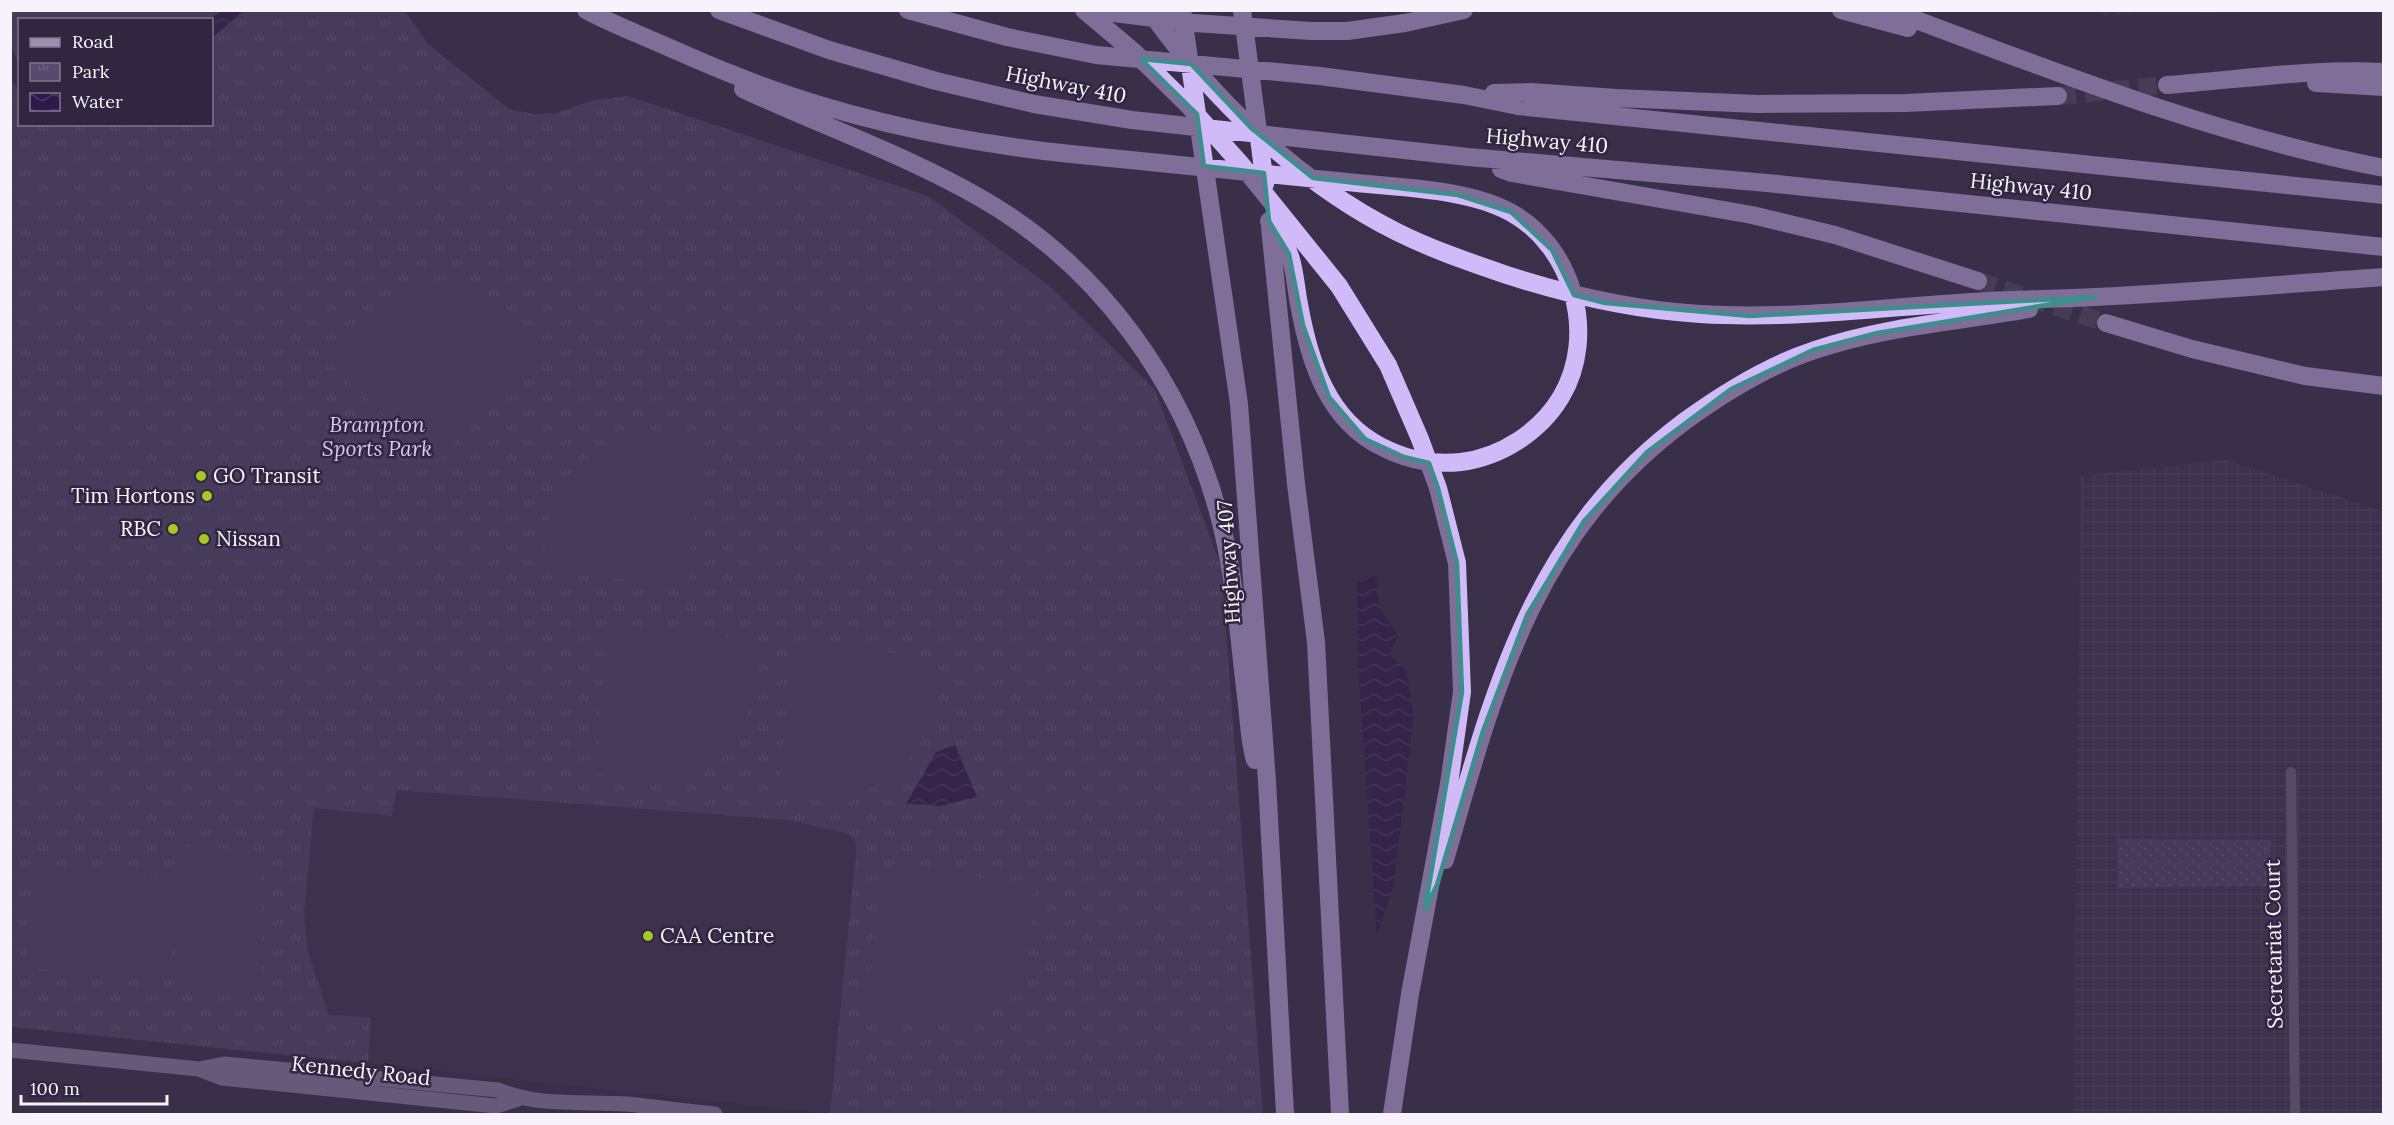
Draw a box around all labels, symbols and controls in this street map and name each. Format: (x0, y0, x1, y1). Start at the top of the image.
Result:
legend (18, 18, 213, 126)
text: Road (72, 30, 114, 53)
text: Park (72, 60, 110, 83)
street label: Highway 410 (1003, 60, 1129, 109)
text: Water (72, 90, 123, 113)
street label: Highway 410 (1485, 122, 1609, 159)
street label: Highway 410 (1969, 167, 2093, 206)
park label: Brampton Sports Park (322, 411, 432, 462)
place label: GO Transit (213, 462, 322, 489)
marker: GO Transit (194, 469, 208, 483)
place label: Tim Hortons (71, 482, 195, 509)
marker: Tim Hortons (200, 489, 214, 503)
street label: Highway 407 (1211, 499, 1246, 625)
place label: RBC (120, 515, 161, 542)
marker: RBC (166, 522, 180, 536)
place label: Nissan (216, 525, 281, 552)
marker: Nissan (197, 532, 211, 546)
street label: Secretariat Court (2259, 858, 2288, 1029)
place label: CAA Centre (660, 922, 774, 949)
marker: CAA Centre (641, 929, 655, 943)
street label: Kennedy Road (290, 1050, 432, 1091)
scale bar (21, 1068, 166, 1106)
text: 100 m (30, 1077, 80, 1100)

